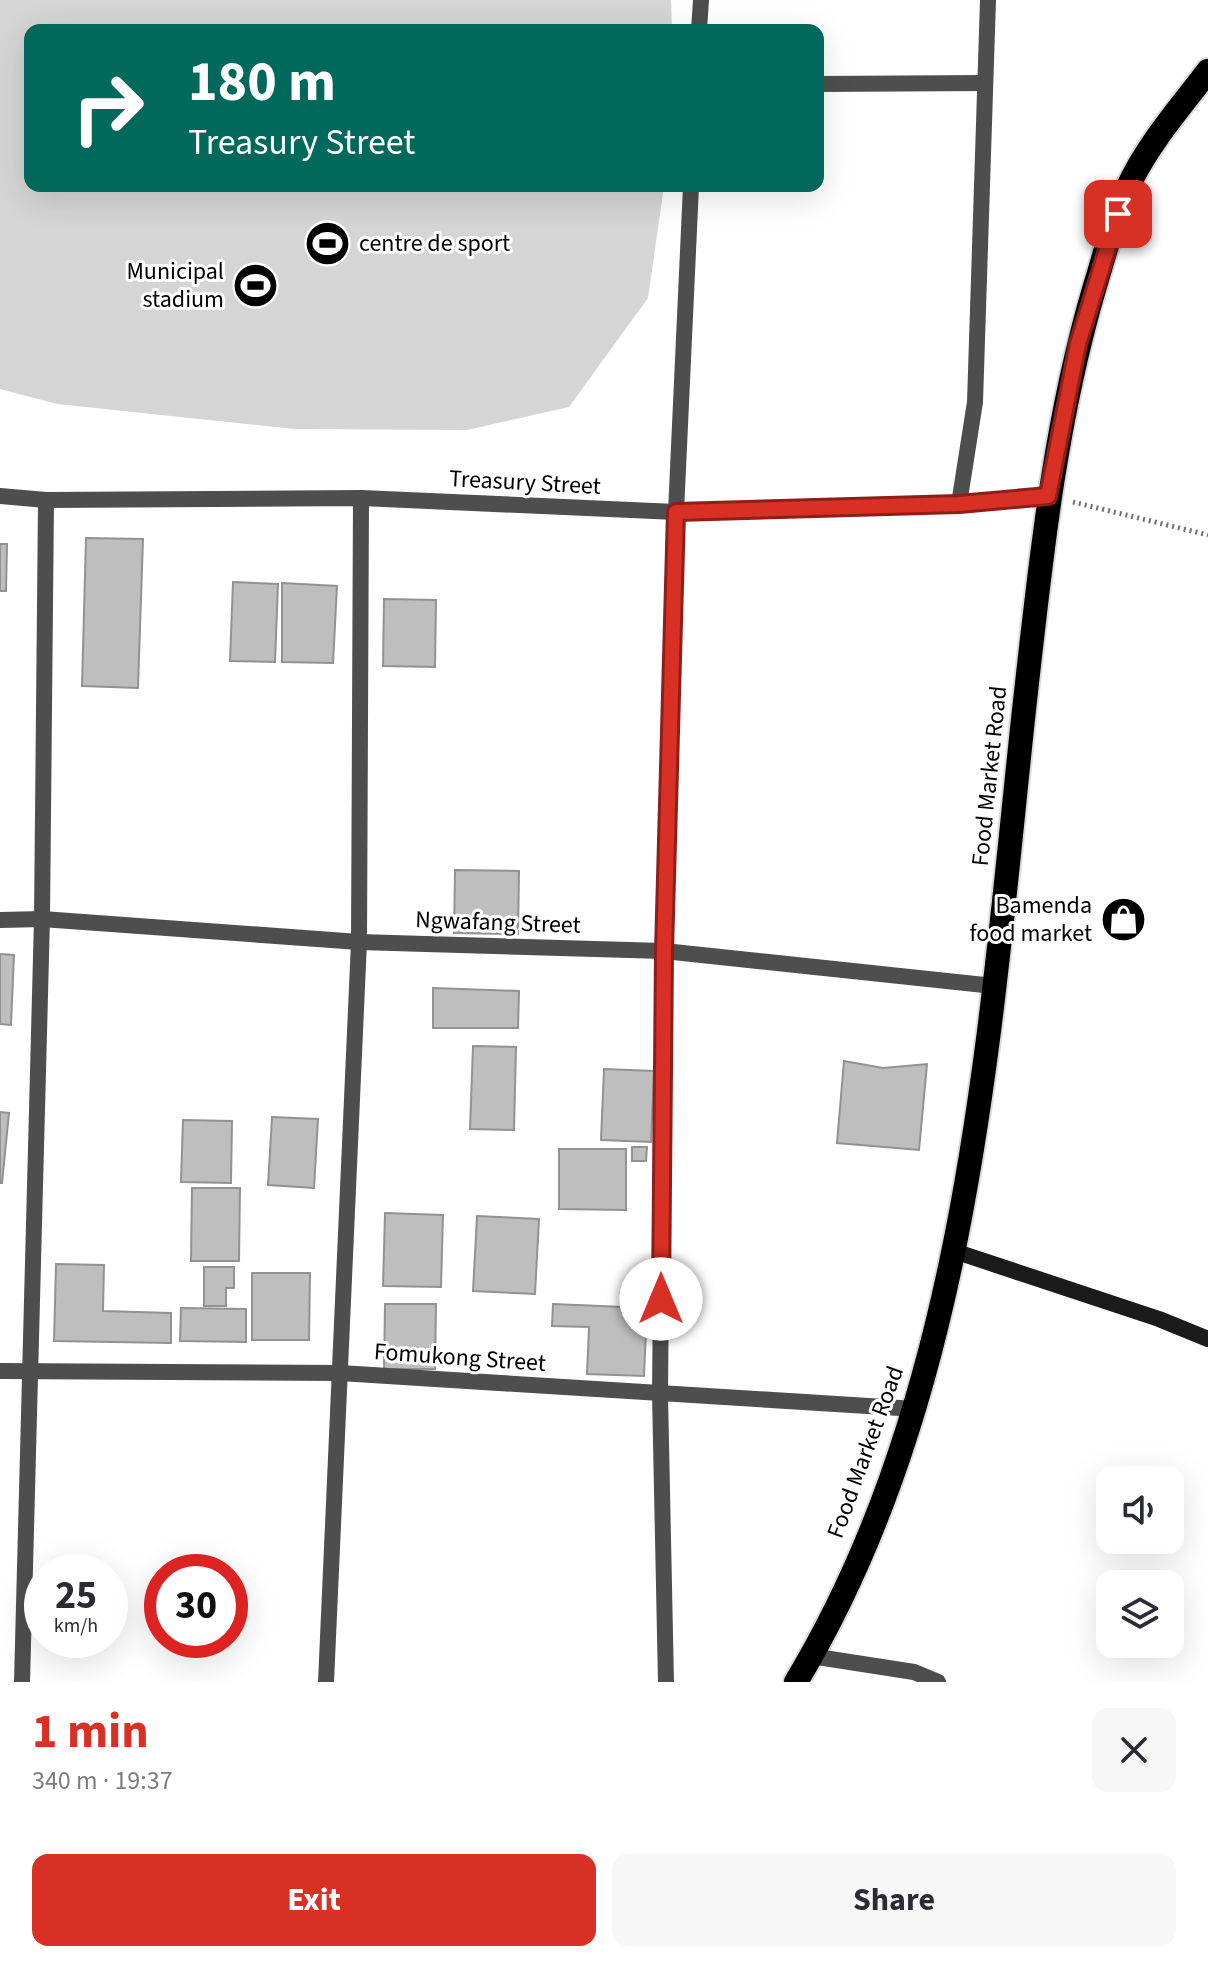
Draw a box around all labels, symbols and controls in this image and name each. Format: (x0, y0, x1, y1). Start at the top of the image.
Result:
text: 180 m (188, 43, 336, 122)
icon: right (56, 56, 160, 160)
text: Treasury Street (188, 117, 416, 168)
pin (1084, 180, 1152, 248)
icon: arrive (1096, 192, 1140, 236)
sports icon: centre de sport (304, 219, 352, 267)
place label: centre de sport (359, 226, 510, 261)
place label: Municipal stadium (126, 254, 224, 317)
sports icon: Municipal stadium (231, 261, 279, 309)
street label: Treasury Street (448, 461, 602, 504)
street label: Food Market Road (963, 684, 1016, 868)
place label: Bamenda food market (970, 888, 1092, 951)
shop icon: Bamenda food market (1099, 895, 1147, 943)
street label: Ngwafang Street (415, 902, 581, 943)
position arrow (619, 1257, 703, 1341)
street label: Fomukong Street (373, 1334, 547, 1381)
street label: Food Market Road (818, 1361, 913, 1543)
map controls (1096, 1466, 1184, 1658)
button: sound (1096, 1466, 1184, 1554)
speed limit sign: 30 (144, 1554, 248, 1658)
text: 25 (55, 1567, 97, 1624)
button: layers (1096, 1570, 1184, 1658)
text: km/h (54, 1612, 98, 1640)
text: 1 min (32, 1698, 149, 1766)
button: close (1092, 1708, 1176, 1792)
text: 340 m · 19:37 (32, 1762, 173, 1799)
button: Exit (32, 1854, 596, 1946)
button: Share (612, 1854, 1176, 1946)

